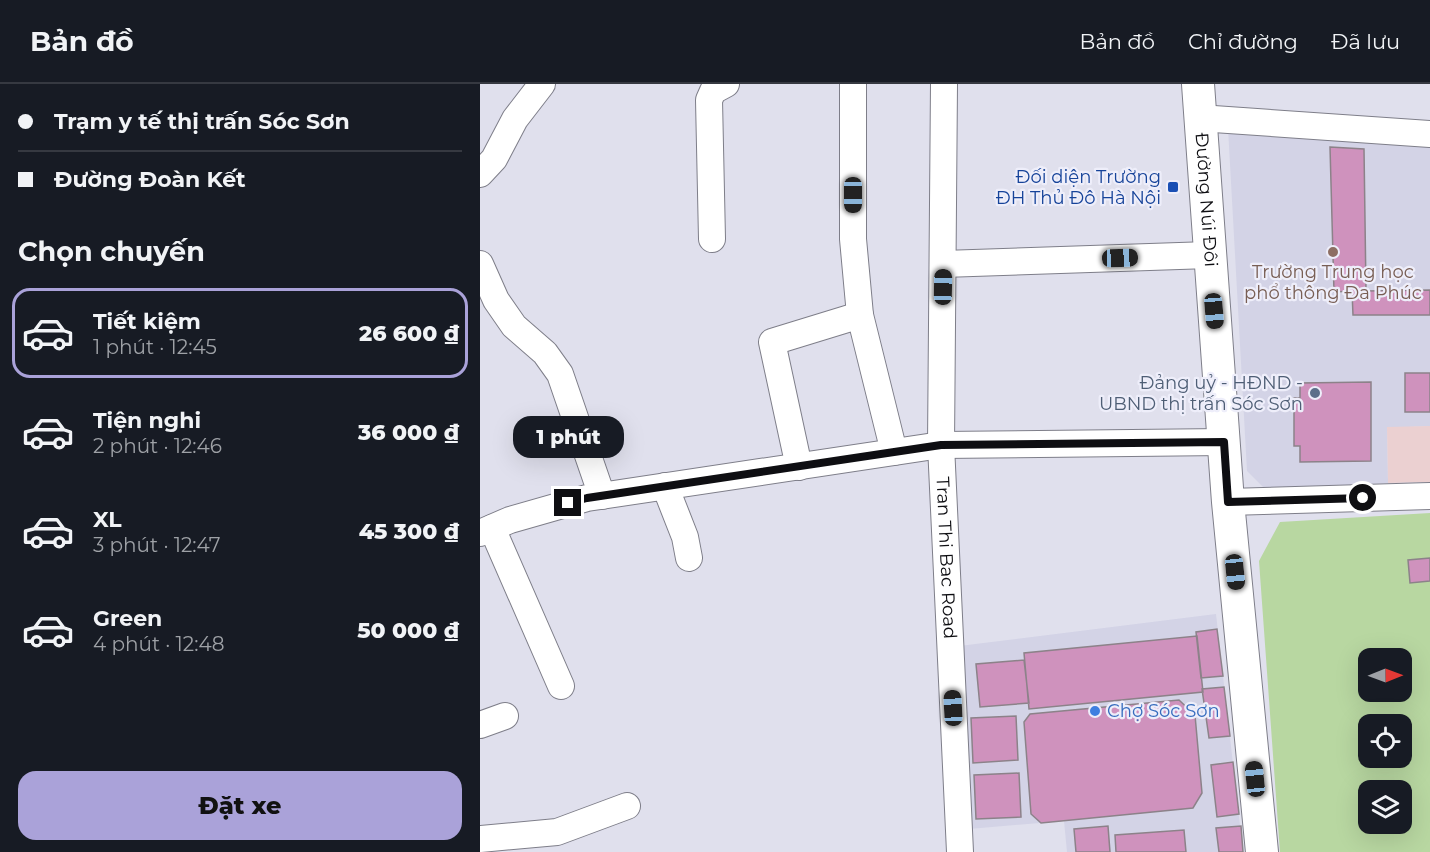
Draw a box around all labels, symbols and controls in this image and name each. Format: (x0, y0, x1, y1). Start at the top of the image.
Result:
text: Bản đồ (30, 24, 134, 58)
text: Bản đồ (1080, 29, 1155, 54)
text: Chỉ đường (1188, 29, 1298, 54)
text: Đã lưu (1331, 29, 1400, 54)
text: Trạm y tế thị trấn Sóc Sơn (54, 108, 350, 135)
street label: Đường Núi Đôi (1191, 132, 1222, 268)
text: Đường Đoàn Kết (54, 166, 246, 193)
place label: Đối diện Trường ĐH Thủ Đô Hà Nội (996, 166, 1161, 209)
car (844, 177, 862, 213)
marker: Đối diện Trường ĐH Thủ Đô Hà Nội (1166, 180, 1180, 194)
text: Chọn chuyến (18, 235, 205, 268)
marker: Trường Trung học phổ thông Đa Phúc (1326, 245, 1340, 259)
car (1102, 248, 1138, 268)
place label: Trường Trung học phổ thông Đa Phúc (1244, 261, 1422, 304)
car (934, 269, 952, 305)
car (1203, 292, 1225, 330)
icon: car (21, 306, 75, 360)
text: Tiết kiệm (93, 308, 201, 335)
text: 26 600 ₫ (359, 320, 459, 347)
text: 1 phút · 12:45 (93, 335, 217, 359)
place label: Đảng uỷ - HĐND - UBND thị trấn Sóc Sơn (1099, 372, 1303, 415)
marker: Đảng uỷ - HĐND - UBND thị trấn Sóc Sơn (1308, 386, 1322, 400)
icon: car (21, 405, 75, 459)
text: Tiện nghi (93, 407, 201, 434)
callout: 1 phút (512, 416, 624, 458)
text: 36 000 ₫ (358, 419, 459, 446)
text: 1 phút (536, 425, 601, 449)
text: 2 phút · 12:46 (93, 434, 222, 458)
street label: Tran Thi Bac Road (931, 476, 961, 639)
route start (1349, 484, 1376, 511)
route end (554, 489, 581, 516)
icon: car (21, 504, 75, 558)
text: XL (93, 506, 122, 533)
text: 45 300 ₫ (359, 518, 459, 545)
text: 3 phút · 12:47 (93, 533, 221, 557)
car (1224, 553, 1246, 591)
icon: car (21, 603, 75, 657)
text: Green (93, 605, 162, 632)
text: 50 000 ₫ (357, 617, 459, 644)
text: 4 phút · 12:48 (93, 632, 225, 656)
north arrow (1358, 648, 1412, 702)
map controls (1358, 648, 1412, 834)
car (943, 690, 963, 726)
place label: Chợ Sóc Sơn (1107, 700, 1220, 722)
marker: Chợ Sóc Sơn (1088, 704, 1102, 718)
button: locate (1358, 714, 1412, 768)
car (1244, 760, 1266, 798)
button: Đặt xe (18, 771, 462, 840)
button: layers (1358, 780, 1412, 834)

